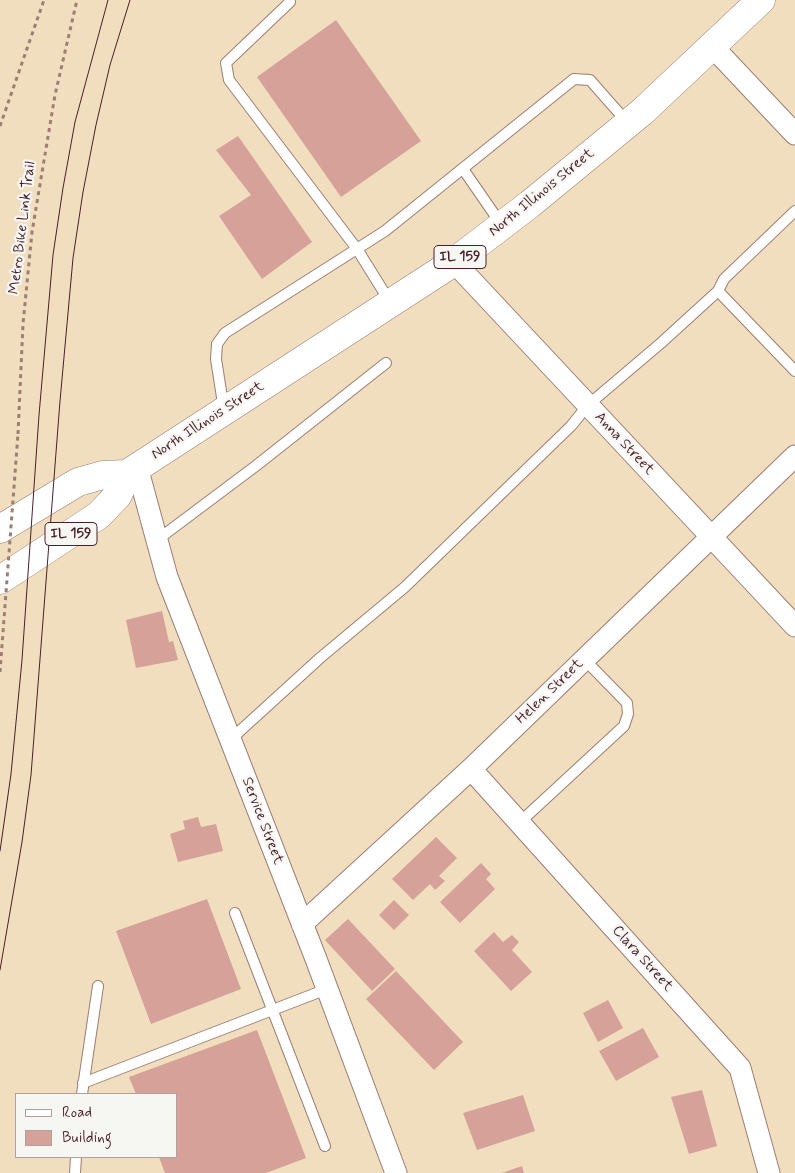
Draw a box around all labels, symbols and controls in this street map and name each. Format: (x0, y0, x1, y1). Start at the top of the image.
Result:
street label: North Illinois Street (486, 145, 598, 241)
street label: Metro Bike Link Trail (6, 161, 40, 295)
road number: IL 159 (434, 246, 486, 268)
street label: North Illinois Street (148, 378, 268, 464)
street label: Anna Street (590, 409, 658, 479)
road number: IL 159 (45, 522, 97, 546)
street label: Helen Street (513, 655, 587, 729)
street label: Service Street (237, 775, 287, 867)
street label: Clara Street (608, 922, 676, 996)
legend (15, 1093, 178, 1158)
text: Road (62, 1103, 92, 1123)
text: Building (62, 1128, 112, 1148)

